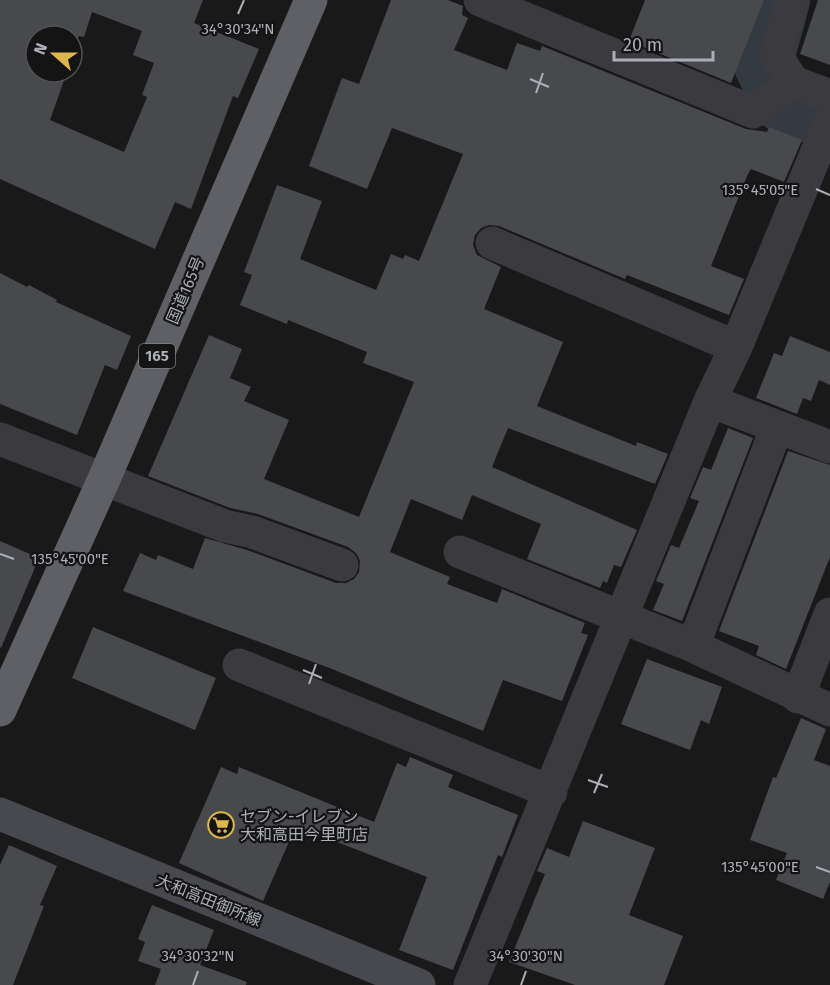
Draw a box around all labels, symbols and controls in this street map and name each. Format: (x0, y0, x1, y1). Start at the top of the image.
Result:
text: 34°30'34"N (201, 20, 275, 38)
north arrow (24, 24, 84, 84)
scale bar (614, 24, 713, 62)
text: 20 m (623, 34, 662, 56)
text: N (30, 40, 51, 57)
text: 135°45'05"E (722, 181, 798, 199)
street label: 国道165号 (163, 254, 208, 327)
road number: 165 (139, 344, 175, 368)
text: 135°45'00"E (31, 550, 109, 568)
place label: セブン-イレブン 大和高田今里町店 (240, 807, 368, 844)
supermarket icon: セブン-イレブン 大和高田今里町店 (206, 810, 236, 840)
text: 135°45'00"E (721, 858, 799, 876)
street label: 大和高田御所線 (153, 871, 264, 930)
text: 34°30'32"N (161, 947, 235, 965)
text: 34°30'30"N (489, 947, 563, 965)

